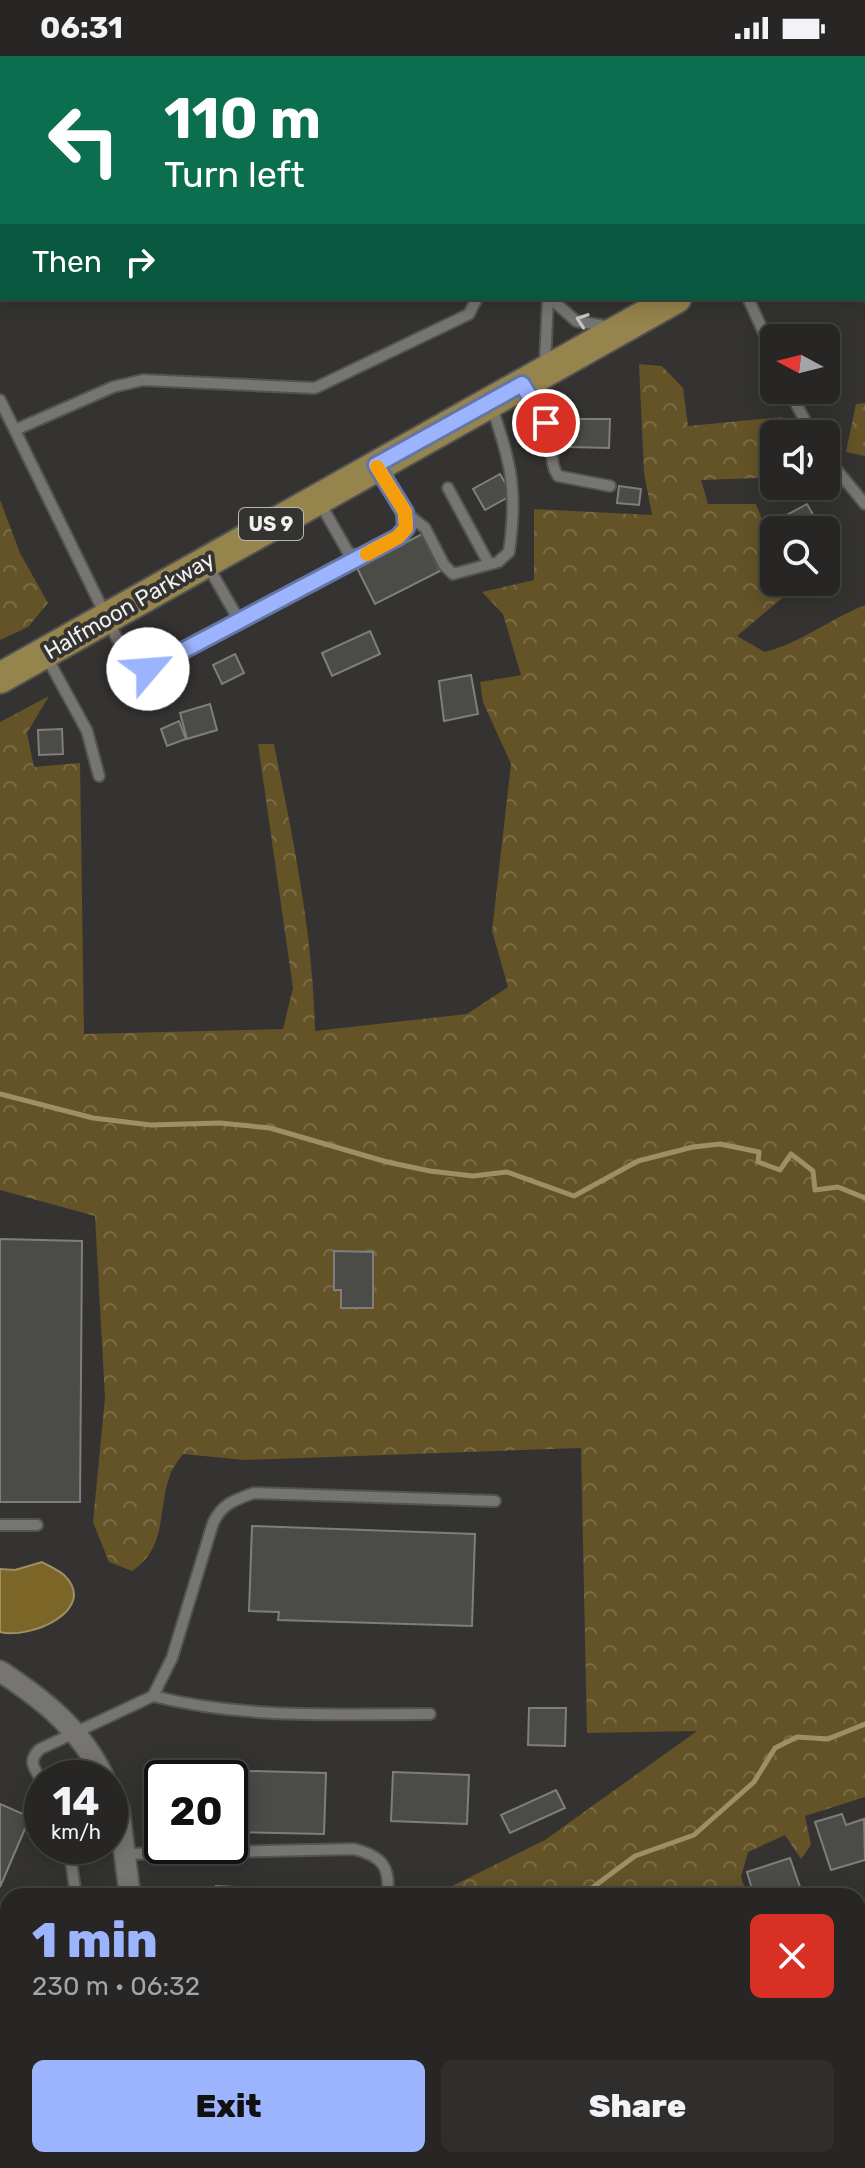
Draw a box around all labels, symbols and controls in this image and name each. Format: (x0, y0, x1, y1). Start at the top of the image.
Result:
text: 06:31 (40, 10, 123, 46)
text: 110 m (164, 86, 321, 152)
icon: left (32, 88, 136, 192)
text: Turn left (164, 153, 305, 196)
icon: right (118, 240, 162, 284)
text: Then (32, 244, 102, 280)
one-way arrow (576, 313, 590, 329)
north arrow (760, 324, 840, 404)
map controls (760, 324, 840, 596)
pin (512, 389, 580, 457)
icon: arrive (524, 401, 568, 445)
button: sound (760, 420, 840, 500)
road number: US 9 (239, 508, 303, 540)
button: search (760, 516, 840, 596)
street label: Halfmoon Parkway (39, 546, 219, 665)
position arrow (106, 627, 190, 711)
speed limit sign: 20 (144, 1760, 248, 1864)
text: 14 (52, 1778, 100, 1825)
text: km/h (51, 1820, 101, 1844)
text: 1 min (32, 1912, 158, 1969)
button: close (750, 1914, 834, 1998)
text: 230 m · 06:32 (32, 1971, 200, 2002)
button: Exit (32, 2060, 425, 2152)
button: Share (441, 2060, 834, 2152)

